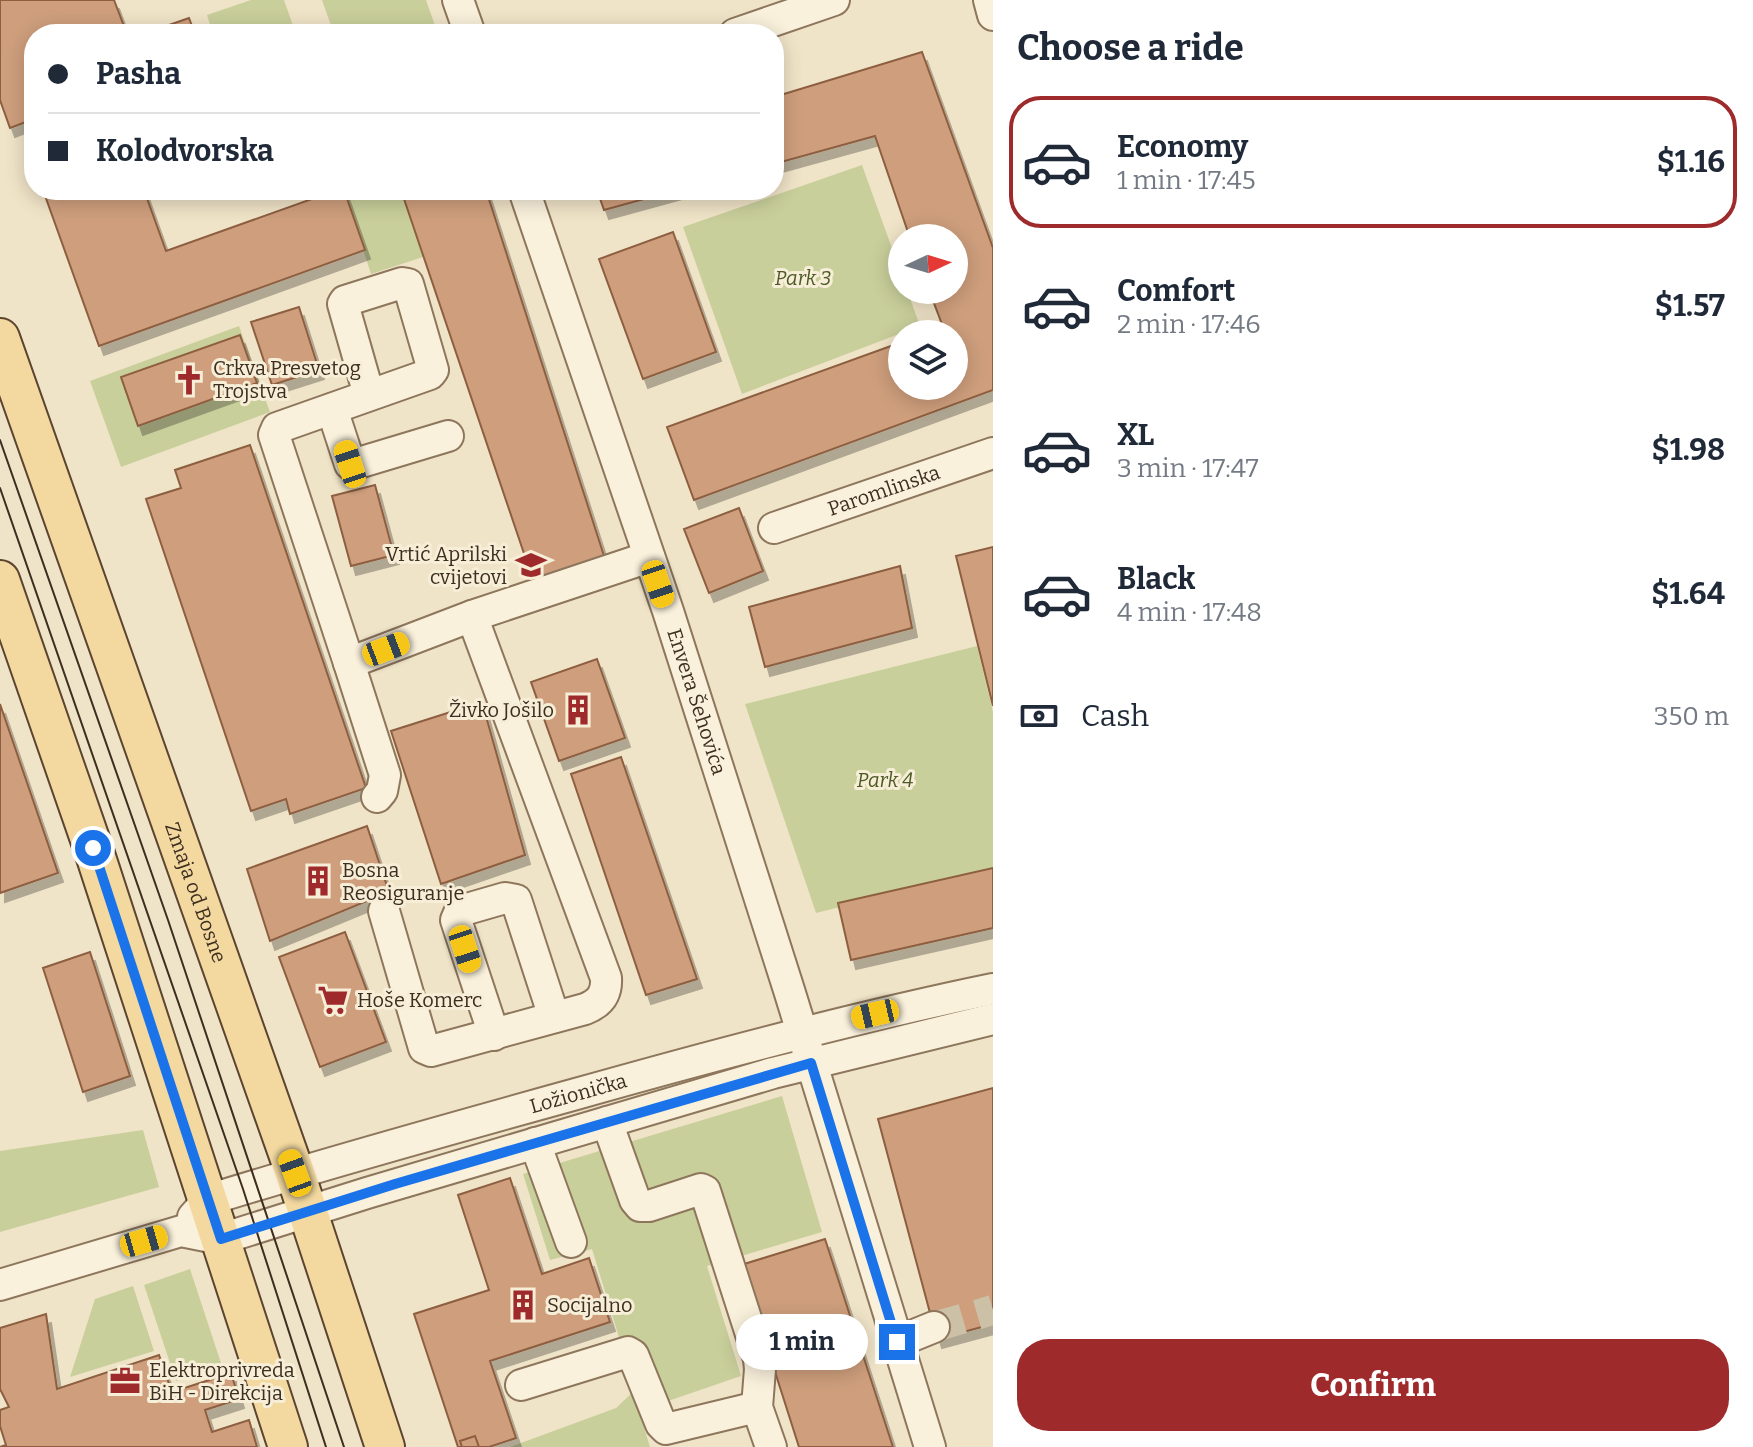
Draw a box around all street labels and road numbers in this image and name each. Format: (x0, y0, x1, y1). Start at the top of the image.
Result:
street label: Paromlinska (824, 460, 943, 521)
street label: Envera Šehovića (662, 625, 732, 778)
street label: Zmaja od Bosne (160, 819, 232, 966)
street label: Ložionička (527, 1068, 630, 1118)

